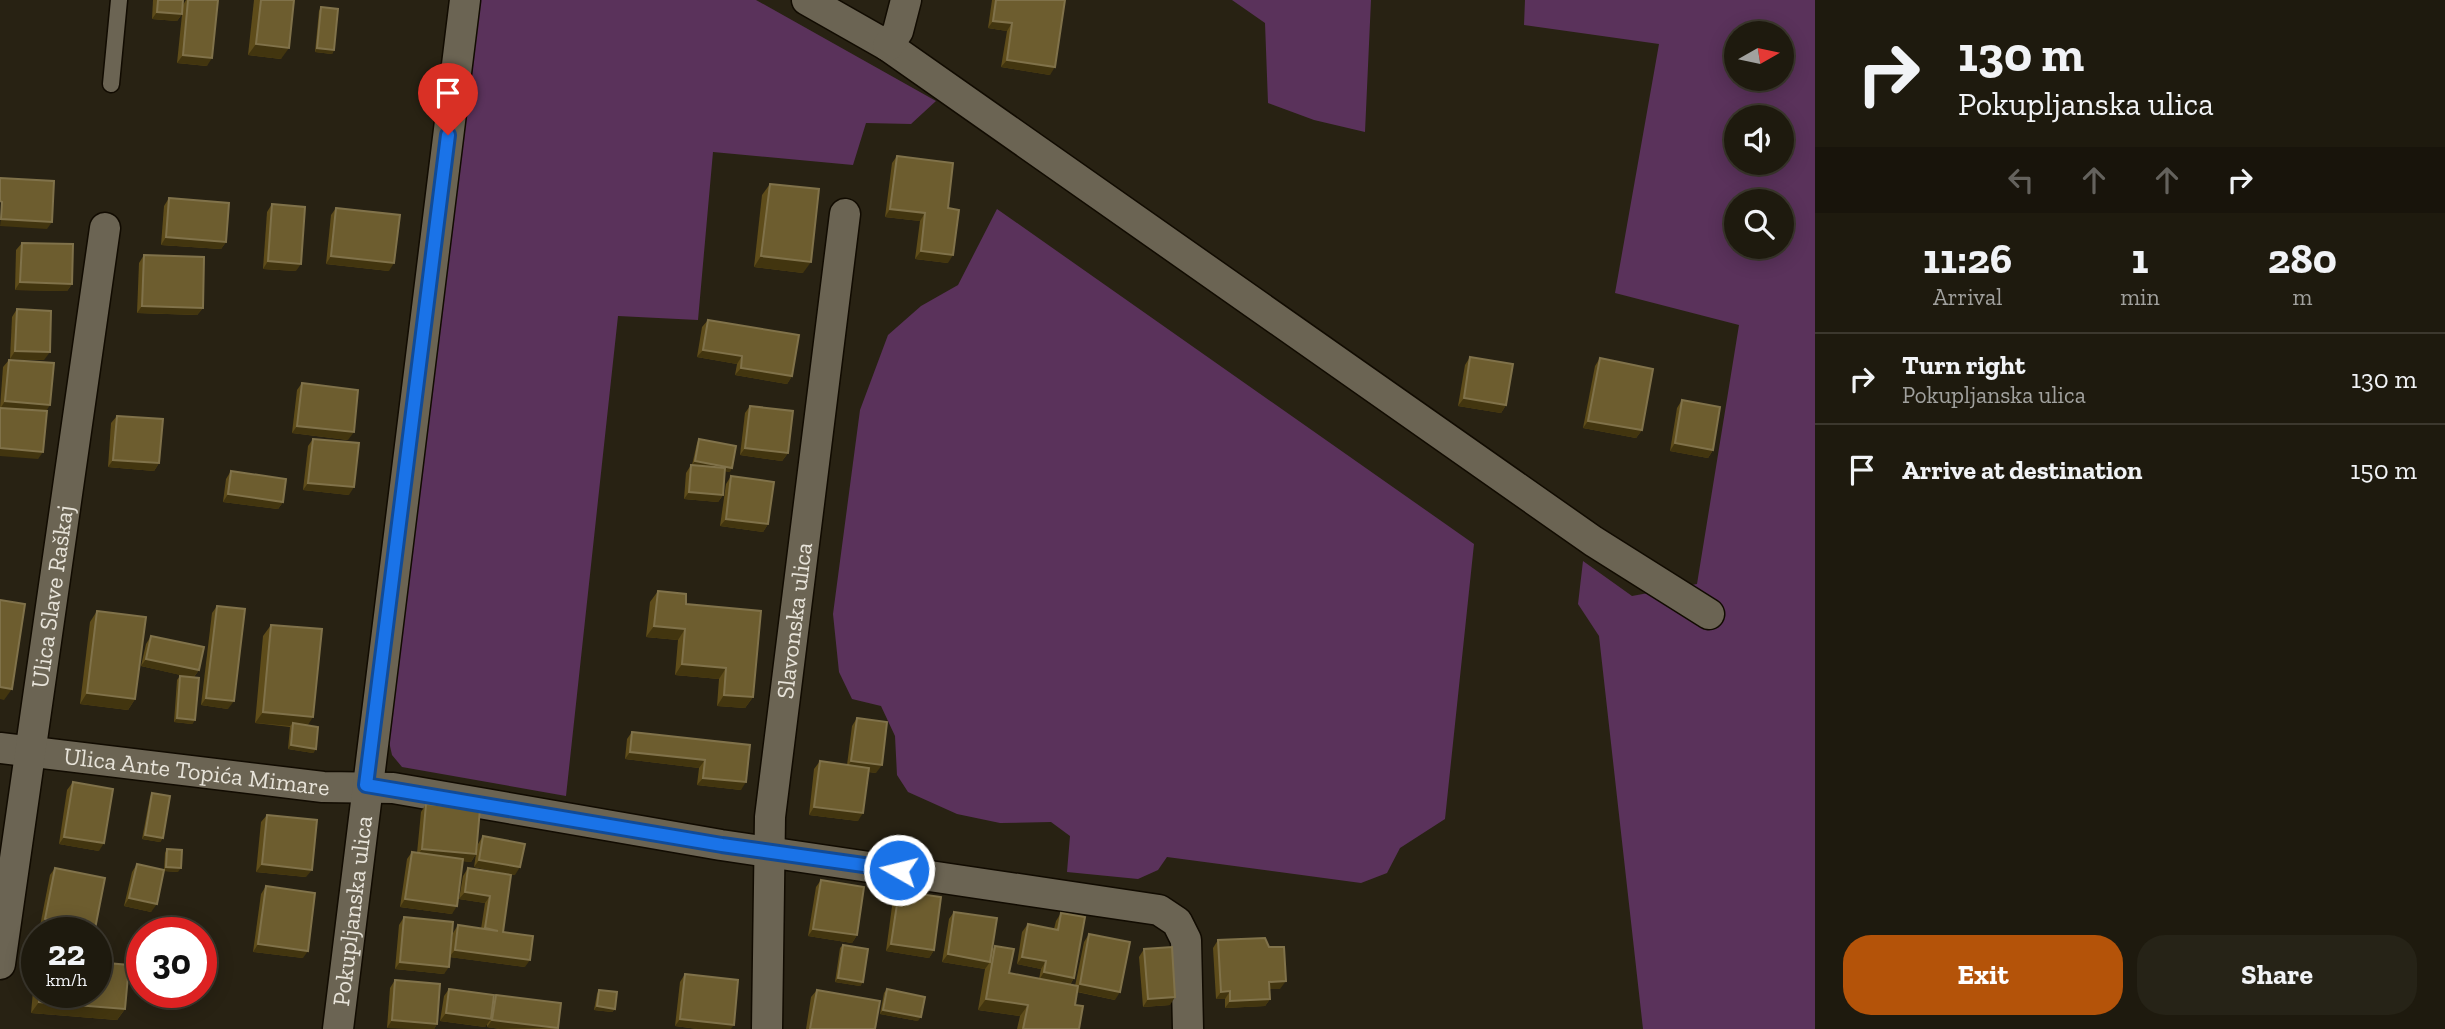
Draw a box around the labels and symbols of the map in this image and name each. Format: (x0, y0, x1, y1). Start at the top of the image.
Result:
north arrow (1724, 21, 1794, 91)
pin (418, 63, 478, 135)
street label: Ulica Slave Raškaj (25, 503, 79, 690)
street label: Slavonska ulica (770, 540, 818, 700)
street label: Ulica Ante Topića Mimare (62, 741, 330, 801)
street label: Pokupljanska ulica (326, 813, 378, 1008)
position arrow (862, 833, 936, 907)
speed limit sign: 30 (126, 917, 217, 1008)

